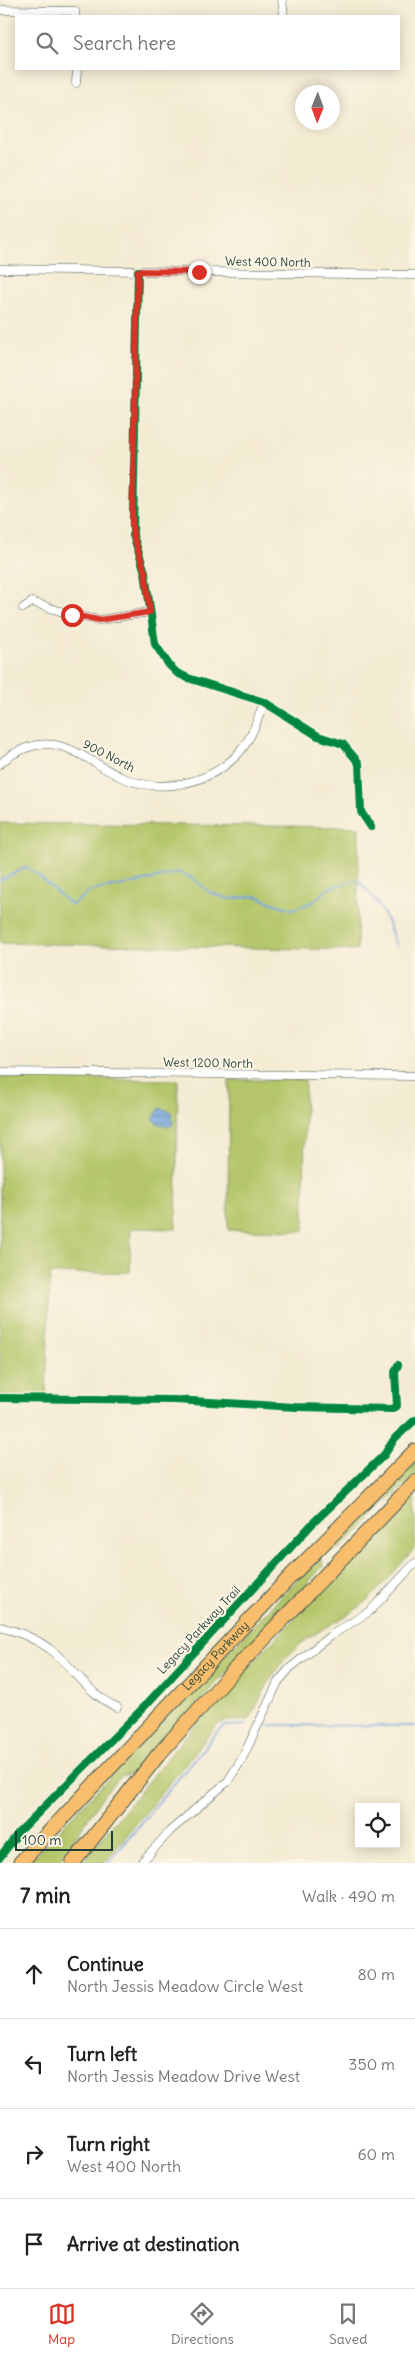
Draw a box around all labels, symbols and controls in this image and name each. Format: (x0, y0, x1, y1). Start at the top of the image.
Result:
search box (15, 15, 400, 70)
icon: search (33, 29, 61, 57)
text: Search here (73, 31, 176, 55)
north arrow (295, 85, 340, 130)
street label: West 400 North (225, 253, 311, 270)
route end (188, 261, 211, 284)
route start (61, 604, 84, 627)
street label: 900 North (81, 736, 138, 775)
street label: West 1200 North (163, 1054, 253, 1071)
street label: Legacy Parkway Trail (155, 1583, 243, 1677)
street label: Legacy Parkway (180, 1618, 252, 1692)
map controls (355, 1803, 400, 1848)
button: locate (355, 1803, 400, 1848)
scale bar (15, 1828, 112, 1851)
text: 100 m (22, 1831, 62, 1849)
text: 7 min (20, 1882, 71, 1909)
text: Walk · 490 m (302, 1886, 395, 1906)
text: Continue (67, 1952, 144, 1976)
icon: ahead (20, 1960, 48, 1988)
text: 80 m (357, 1964, 395, 1984)
text: North Jessis Meadow Circle West (67, 1976, 303, 1996)
text: Turn left (67, 2042, 137, 2066)
icon: left (20, 2050, 48, 2078)
text: 350 m (348, 2054, 395, 2074)
text: North Jessis Meadow Drive West (67, 2066, 300, 2086)
text: Turn right (67, 2132, 150, 2156)
icon: right (20, 2140, 48, 2168)
text: 60 m (357, 2144, 395, 2164)
text: West 400 North (67, 2156, 181, 2176)
icon: arrive (20, 2230, 48, 2258)
text: Arrive at destination (67, 2232, 240, 2256)
tab: Map (48, 2300, 76, 2348)
tab: Directions (171, 2300, 234, 2348)
tab: Saved (329, 2300, 367, 2348)

